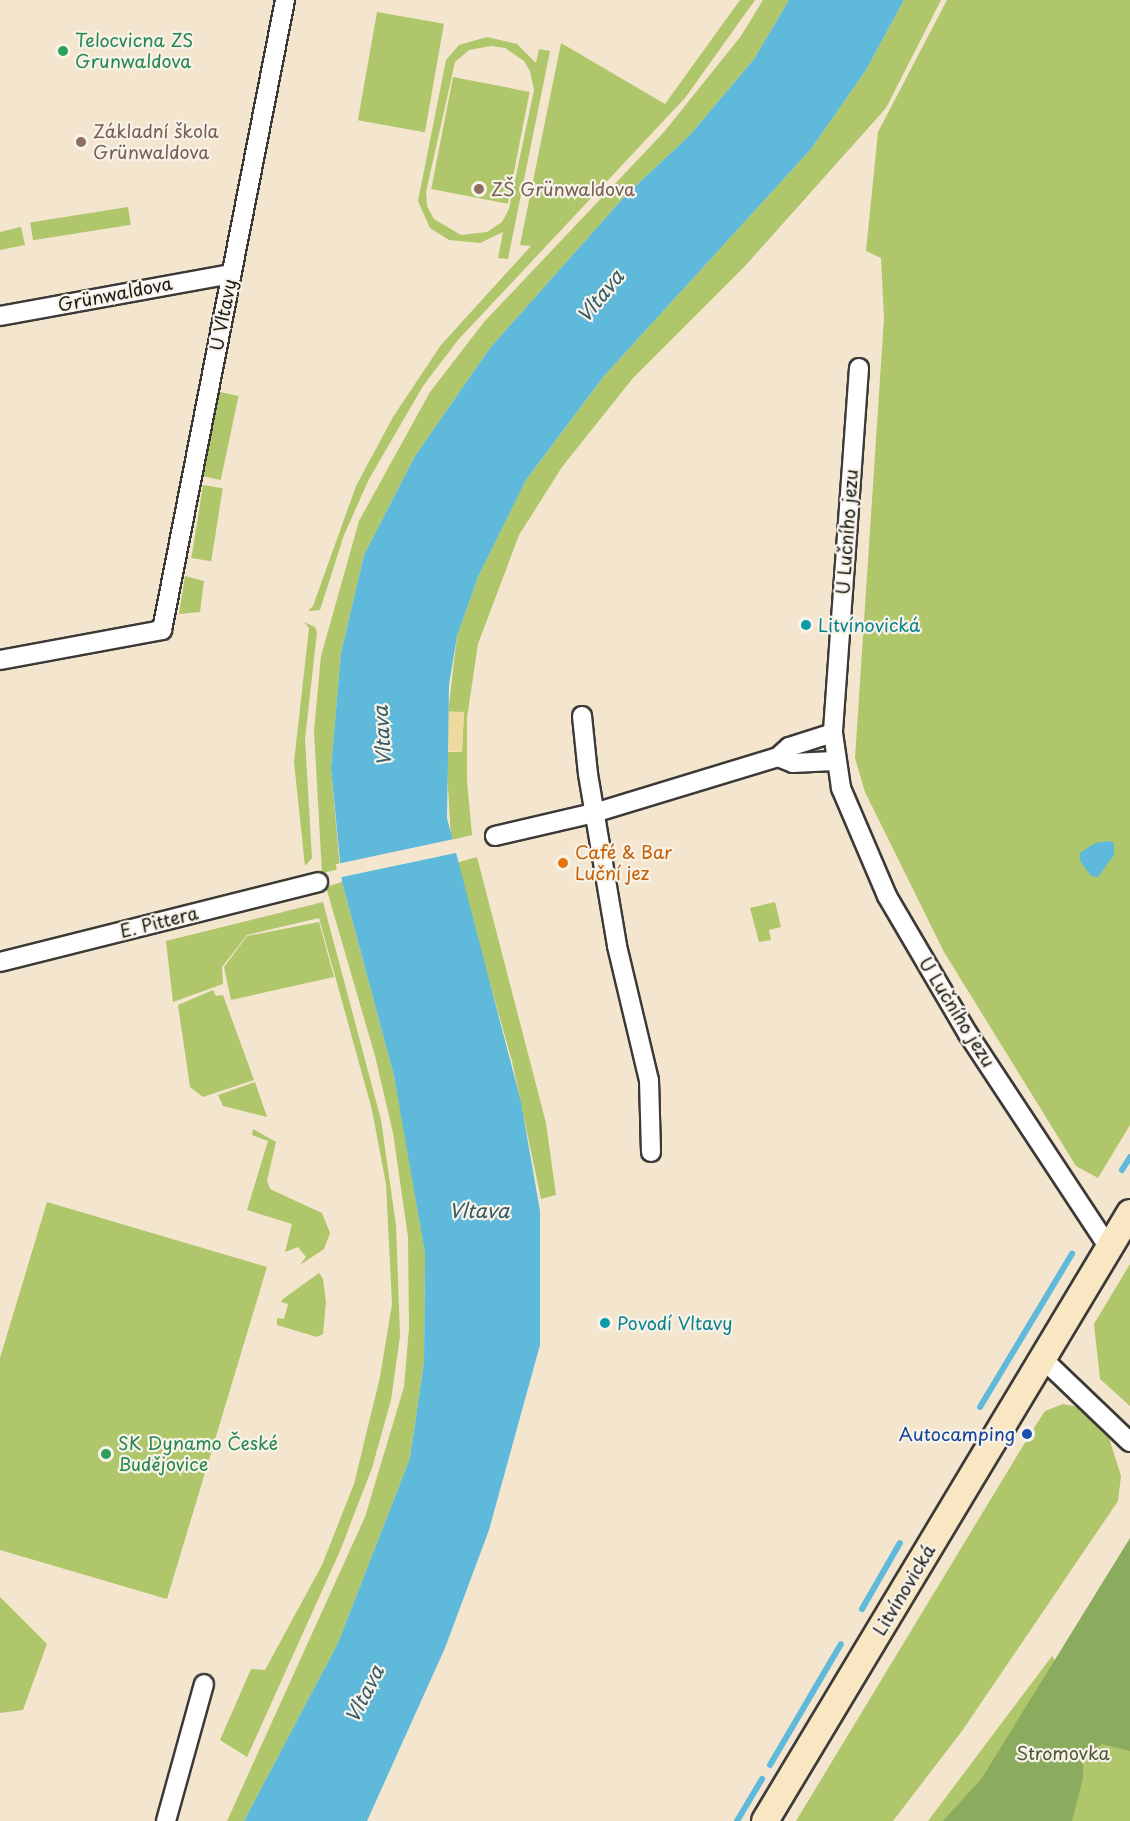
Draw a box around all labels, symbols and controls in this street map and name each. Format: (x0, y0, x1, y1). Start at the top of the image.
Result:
place label: Telocvicna ZS Grunwaldova (75, 30, 193, 72)
marker: Telocvicna ZS Grunwaldova (56, 44, 70, 58)
place label: Základní škola Grünwaldova (93, 121, 220, 164)
marker: Základní škola Grünwaldova (74, 135, 88, 149)
place label: ZŠ Grünwaldova (491, 178, 636, 200)
marker: ZŠ Grünwaldova (472, 182, 486, 196)
water label: Vltava (572, 265, 628, 327)
street label: Grünwaldova (56, 272, 174, 316)
street label: U Vltavy (205, 277, 241, 353)
street label: U Lučního jezu (832, 468, 862, 596)
place label: Litvínovická (818, 614, 920, 636)
marker: Litvínovická (799, 618, 813, 632)
water label: Vltava (368, 705, 396, 767)
place label: Café & Bar Luční jez (575, 842, 672, 884)
marker: Café & Bar Luční jez (556, 856, 570, 870)
street label: E. Pittera (118, 902, 200, 942)
street label: U Lučního jezu (914, 953, 1000, 1071)
water label: Vltava (449, 1198, 509, 1222)
place label: Povodí Vltavy (617, 1312, 732, 1334)
marker: Povodí Vltavy (598, 1316, 612, 1330)
place label: Autocamping (899, 1423, 1015, 1445)
marker: Autocamping (1020, 1427, 1034, 1441)
place label: SK Dynamo České Budějovice (118, 1433, 279, 1476)
marker: SK Dynamo České Budějovice (99, 1447, 113, 1461)
street label: Litvínovická (868, 1541, 940, 1639)
water label: Vltava (340, 1662, 388, 1726)
park label: Stromovka (1016, 1742, 1110, 1764)

